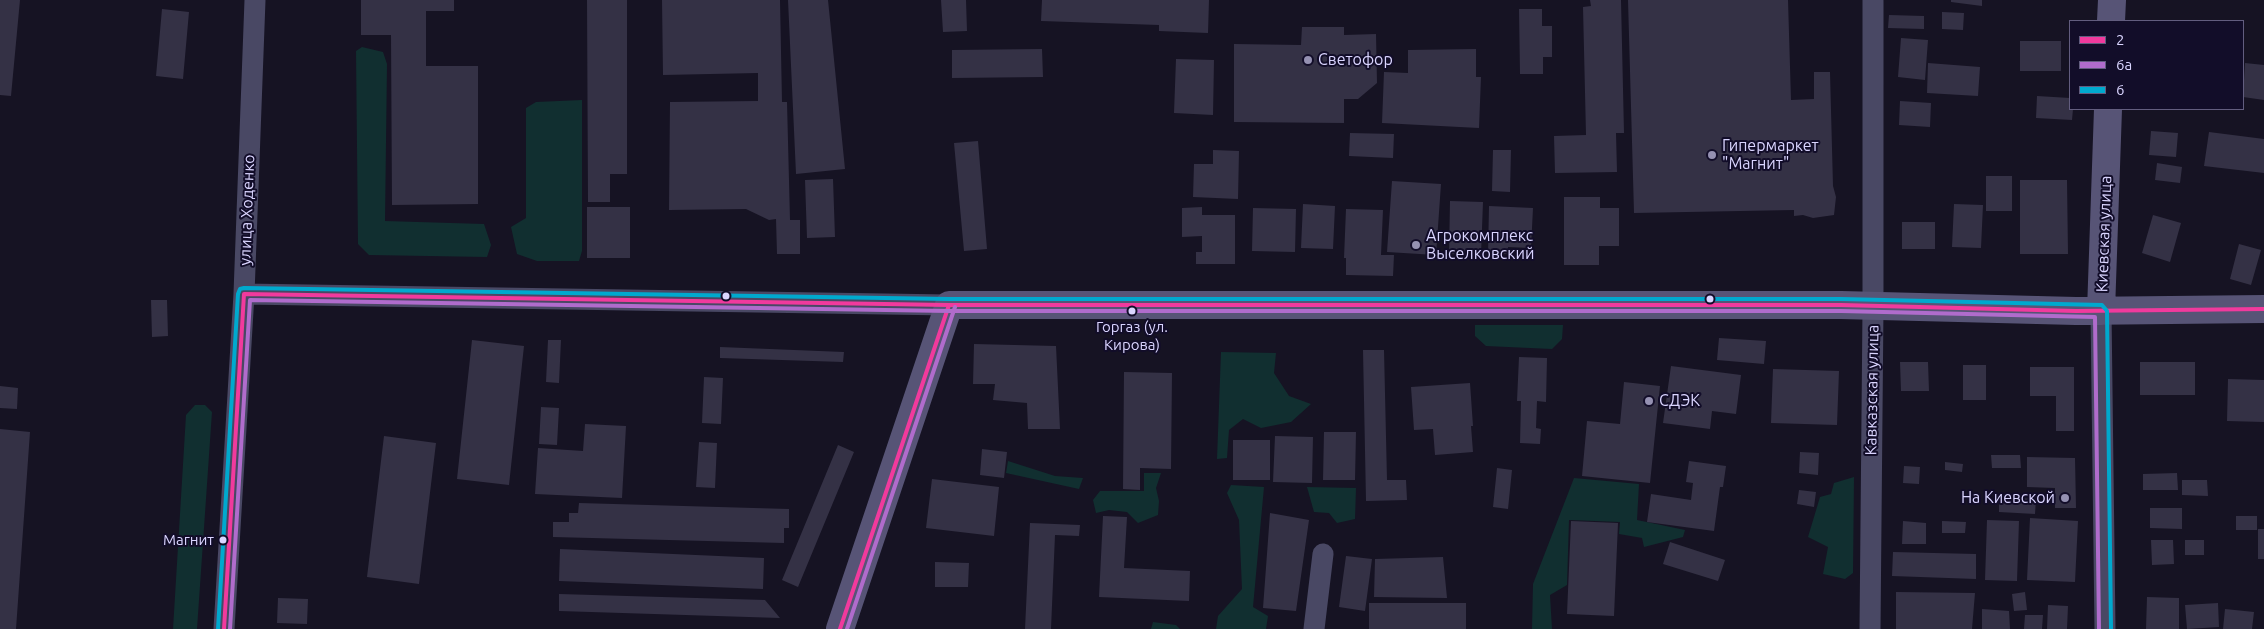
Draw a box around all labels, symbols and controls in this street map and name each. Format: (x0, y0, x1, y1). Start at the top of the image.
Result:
legend (2069, 20, 2244, 110)
text: 2 (2116, 31, 2124, 48)
place label: Светофор (1318, 50, 1393, 70)
marker: Светофор (1302, 54, 1314, 66)
text: 6а (2116, 56, 2132, 73)
text: 6 (2116, 81, 2124, 98)
place label: Гипермаркет "Магнит" (1722, 136, 1819, 174)
marker: Гипермаркет "Магнит" (1706, 149, 1718, 161)
street label: улица Ходенко (235, 154, 259, 266)
street label: Киевская улица (2092, 175, 2116, 293)
place label: Агрокомплекс Выселковский (1426, 226, 1534, 264)
marker: Агрокомплекс Выселковский (1410, 239, 1422, 251)
unlabelled marker (721, 291, 731, 301)
unlabelled marker (1705, 294, 1715, 304)
marker: Горгаз (ул. Кирова) (1127, 306, 1137, 316)
place label: Горгаз (ул. Кирова) (1096, 318, 1168, 353)
street label: Кавказская улица (1861, 324, 1883, 456)
place label: СДЭК (1659, 391, 1700, 411)
marker: СДЭК (1643, 395, 1655, 407)
place label: На Киевской (1961, 488, 2055, 508)
marker: На Киевской (2059, 492, 2071, 504)
place label: Магнит (163, 531, 214, 549)
marker: Магнит (218, 535, 228, 545)

